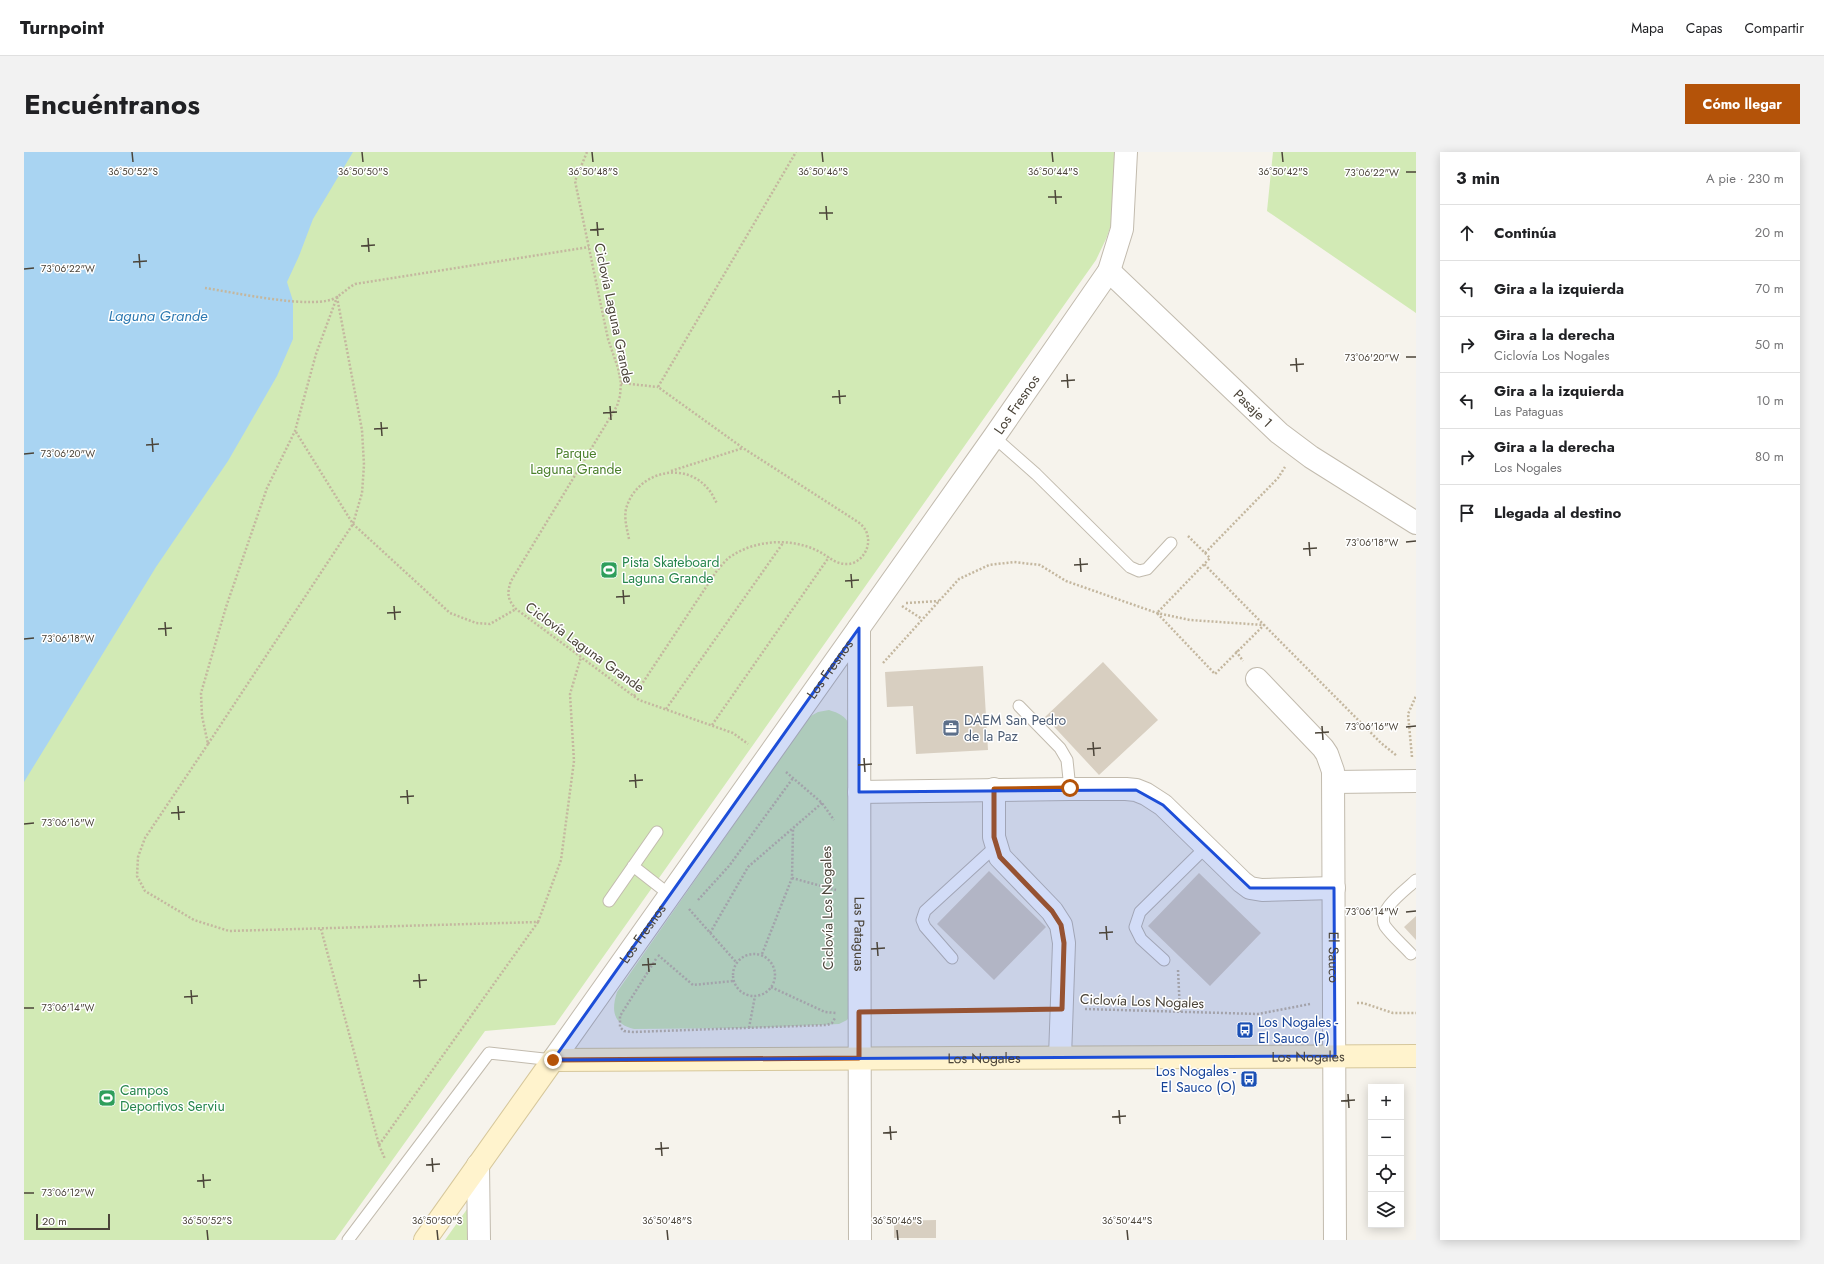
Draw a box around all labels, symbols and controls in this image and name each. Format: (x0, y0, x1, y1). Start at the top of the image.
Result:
text: Turnpoint (20, 14, 104, 41)
text: Mapa (1631, 18, 1664, 38)
text: Capas (1686, 18, 1723, 38)
text: Compartir (1745, 18, 1804, 38)
text: Encuéntranos (24, 84, 200, 125)
button: Cómo llegar (1685, 84, 1800, 124)
text: 36°50'52"S (108, 164, 158, 179)
text: 36°50'50"S (338, 164, 389, 179)
text: 36°50'48"S (568, 164, 618, 179)
text: 36°50'46"S (798, 164, 849, 179)
text: 36°50'44"S (1028, 164, 1079, 179)
text: 36°50'42"S (1258, 164, 1309, 179)
text: 73°06'22"W (1345, 165, 1399, 180)
text: 3 min (1456, 166, 1500, 190)
text: A pie · 230 m (1706, 169, 1784, 188)
icon: ahead (1456, 222, 1478, 244)
text: Continúa (1494, 222, 1556, 244)
text: 20 m (1755, 223, 1784, 242)
street label: Ciclovía Laguna Grande (589, 241, 639, 385)
text: 73°06'22"W (41, 261, 95, 276)
icon: left (1456, 278, 1478, 300)
text: Gira a la izquierda (1494, 278, 1624, 300)
text: 70 m (1755, 279, 1784, 298)
water label: Laguna Grande (108, 305, 208, 327)
text: Gira a la derecha (1494, 324, 1615, 346)
icon: right (1456, 334, 1478, 356)
text: 50 m (1755, 335, 1784, 354)
text: Ciclovía Los Nogales (1494, 346, 1610, 365)
text: 73°06'20"W (1345, 350, 1399, 365)
street label: Los Fresnos (989, 370, 1045, 438)
text: Gira a la izquierda (1494, 380, 1624, 402)
street label: Pasaje 1 (1229, 385, 1277, 432)
icon: left (1456, 390, 1478, 412)
text: 10 m (1756, 391, 1784, 410)
text: Las Pataguas (1494, 402, 1563, 421)
text: Gira a la derecha (1494, 436, 1615, 458)
park label: Parque Laguna Grande (530, 443, 622, 479)
text: 73°06'20"W (41, 446, 95, 461)
icon: right (1456, 446, 1478, 468)
text: 80 m (1755, 447, 1784, 466)
text: Los Nogales (1494, 458, 1562, 477)
icon: arrive (1456, 502, 1478, 524)
text: Llegada al destino (1494, 502, 1621, 524)
text: 73°06'18"W (1346, 535, 1398, 550)
place label: Pista Skateboard Laguna Grande (622, 552, 720, 588)
sports icon: Pista Skateboard Laguna Grande (599, 560, 619, 580)
street label: Ciclovía Laguna Grande (521, 597, 649, 697)
text: 73°06'18"W (42, 631, 94, 646)
street label: Los Fresnos (802, 635, 858, 703)
place label: DAEM San Pedro de la Paz (964, 710, 1067, 746)
office icon: DAEM San Pedro de la Paz (941, 718, 961, 738)
text: 73°06'16"W (1346, 719, 1399, 734)
route start (1061, 779, 1079, 797)
text: 73°06'16"W (42, 815, 95, 830)
street label: Ciclovía Los Nogales (816, 845, 838, 970)
street label: Las Pataguas (849, 897, 870, 972)
street label: Los Fresnos (615, 899, 671, 967)
text: 73°06'14"W (1346, 904, 1399, 919)
street label: El Sauco (1324, 932, 1344, 983)
street label: Ciclovía Los Nogales (1079, 989, 1205, 1013)
text: 73°06'14"W (42, 1000, 95, 1015)
place label: Los Nogales - El Sauco (P) (1258, 1012, 1338, 1048)
bus stop icon: Los Nogales - El Sauco (P) (1235, 1020, 1255, 1040)
street label: Los Nogales (1271, 1046, 1345, 1067)
street label: Los Nogales (947, 1048, 1021, 1068)
route end (544, 1051, 562, 1069)
place label: Los Nogales - El Sauco (O) (1156, 1061, 1236, 1097)
bus stop icon: Los Nogales - El Sauco (O) (1239, 1069, 1259, 1089)
place label: Campos Deportivos Serviu (120, 1080, 225, 1116)
map controls (1368, 1084, 1404, 1228)
button: + (1368, 1084, 1404, 1120)
sports icon: Campos Deportivos Serviu (97, 1088, 117, 1108)
button: − (1368, 1120, 1404, 1156)
button: locate (1368, 1156, 1404, 1192)
text: 73°06'12"W (42, 1185, 95, 1200)
button: layers (1368, 1192, 1404, 1228)
scale bar (36, 1212, 110, 1231)
text: 20 m (42, 1213, 67, 1229)
text: 36°50'52"S (182, 1213, 232, 1228)
text: 36°50'50"S (412, 1213, 463, 1228)
text: 36°50'48"S (642, 1213, 692, 1228)
text: 36°50'46"S (872, 1213, 923, 1228)
text: 36°50'44"S (1102, 1213, 1153, 1228)

